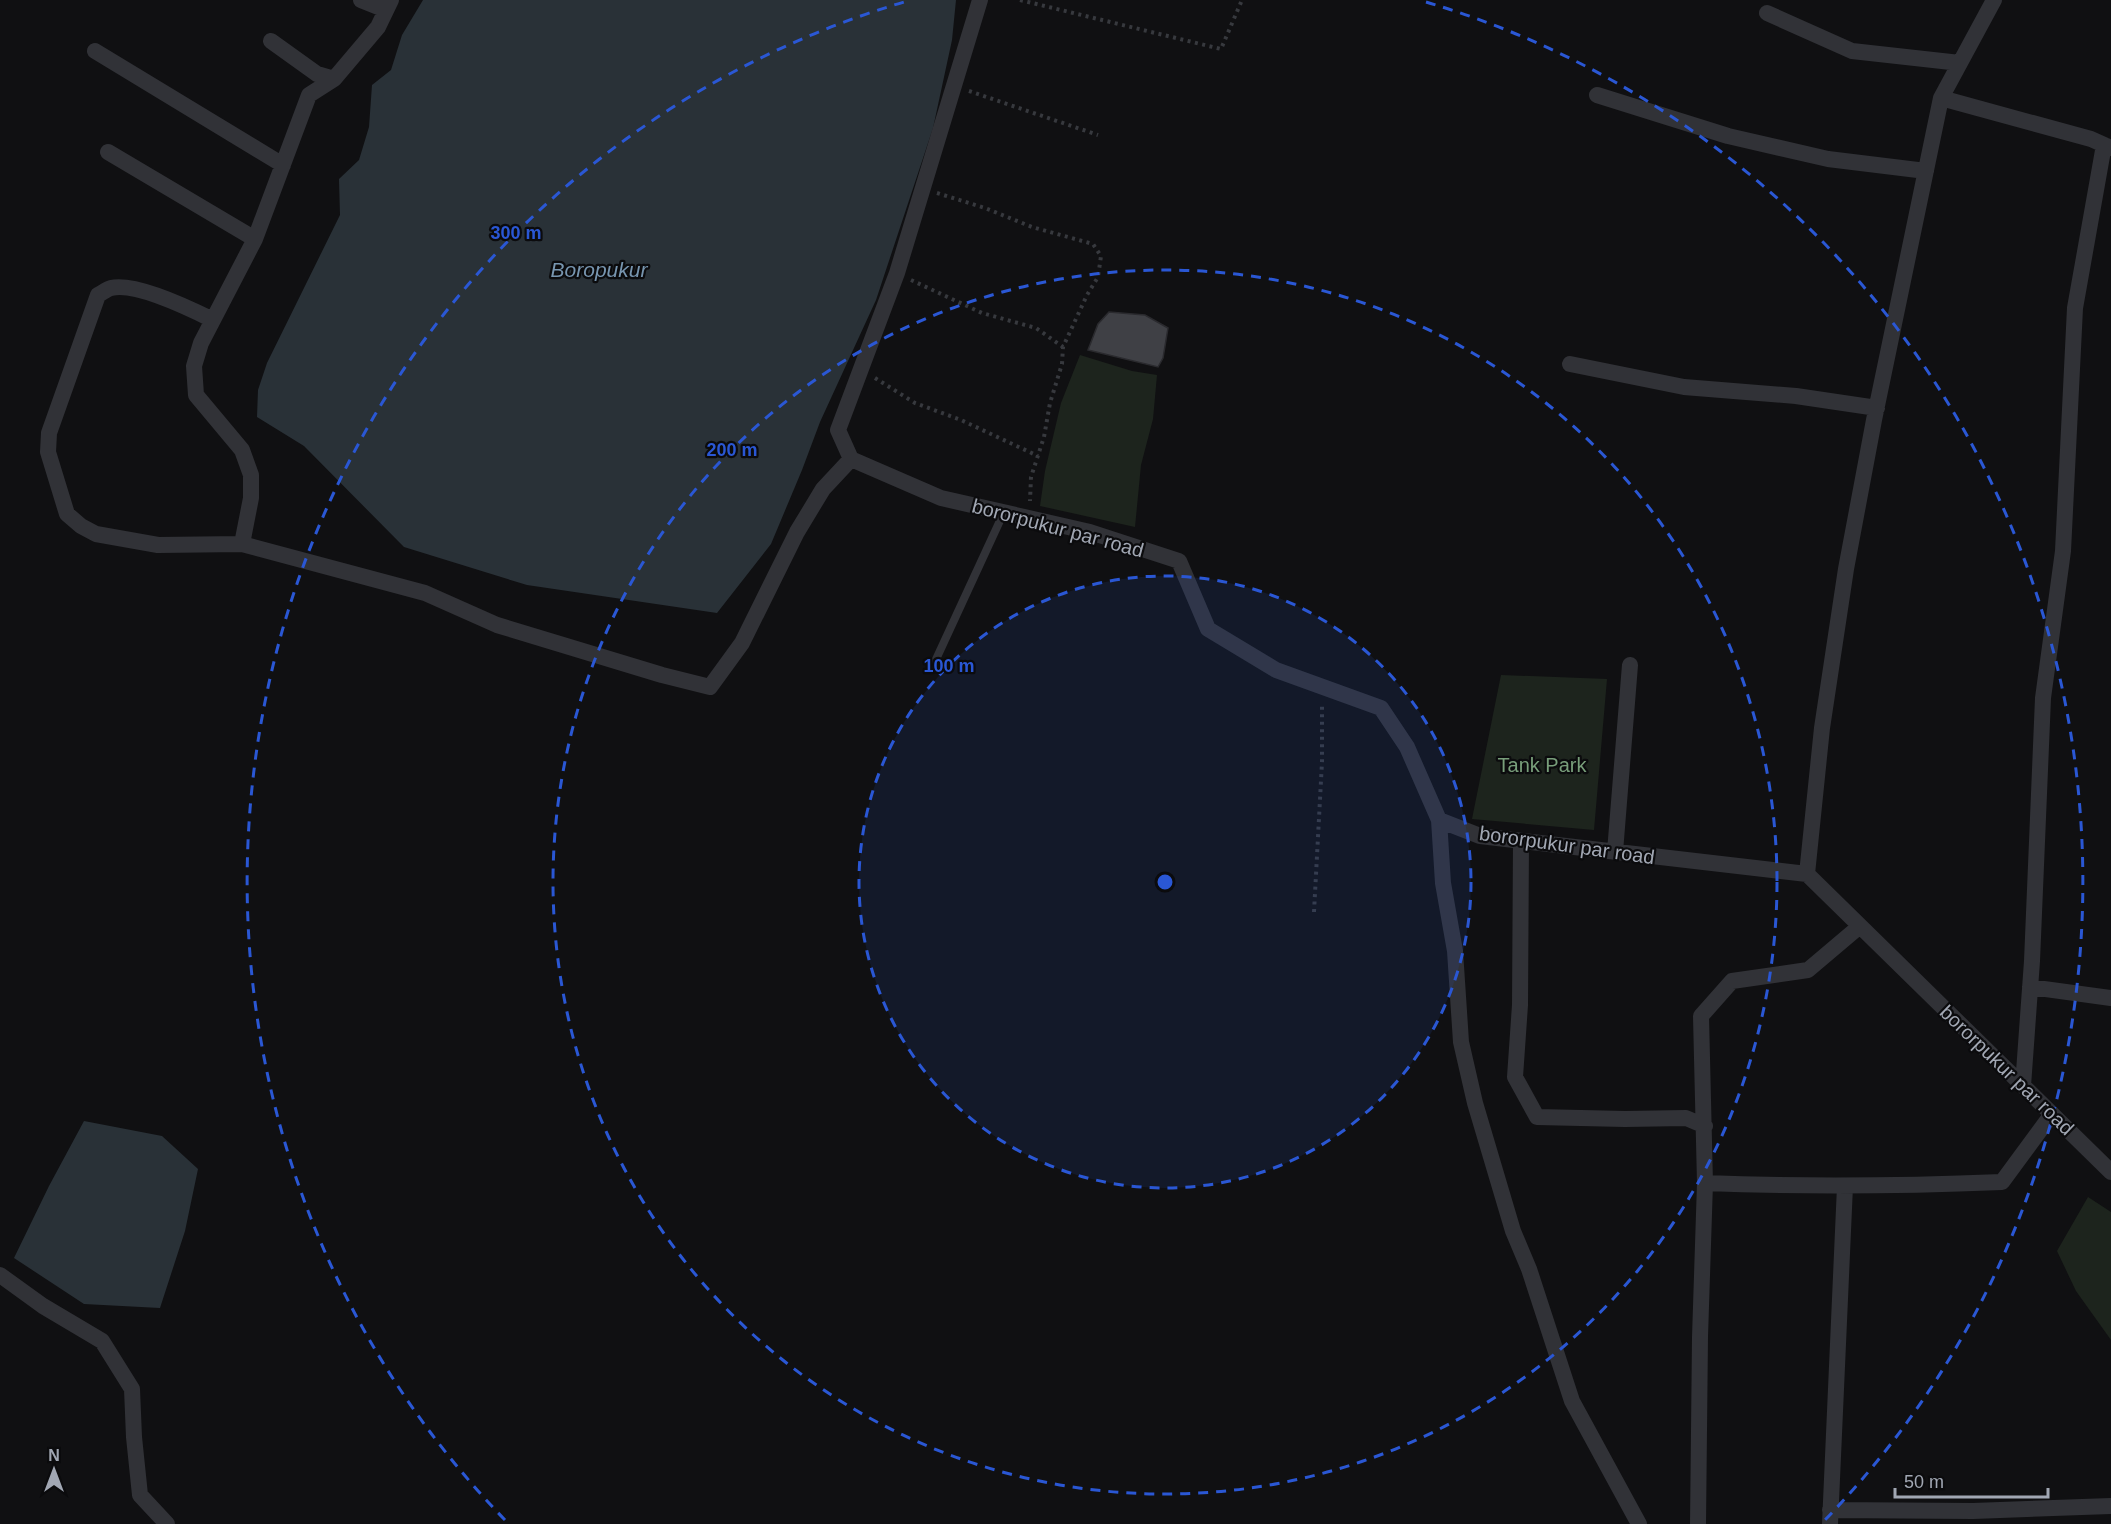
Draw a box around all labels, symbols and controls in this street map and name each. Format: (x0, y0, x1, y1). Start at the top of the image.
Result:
text: 300 m (490, 223, 542, 243)
water label: Boropukur (551, 258, 648, 281)
text: 200 m (706, 440, 758, 460)
street label: bororpukur par road (970, 494, 1146, 562)
text: 100 m (923, 656, 975, 676)
park label: Tank Park (1498, 754, 1587, 776)
street label: bororpukur par road (1478, 822, 1656, 868)
centre of rings (1155, 872, 1175, 892)
street label: bororpukur par road (1936, 1001, 2078, 1139)
north arrow (24, 1440, 84, 1500)
text: N (48, 1447, 60, 1464)
scale bar (1895, 1461, 2048, 1499)
text: 50 m (1904, 1472, 1944, 1492)

